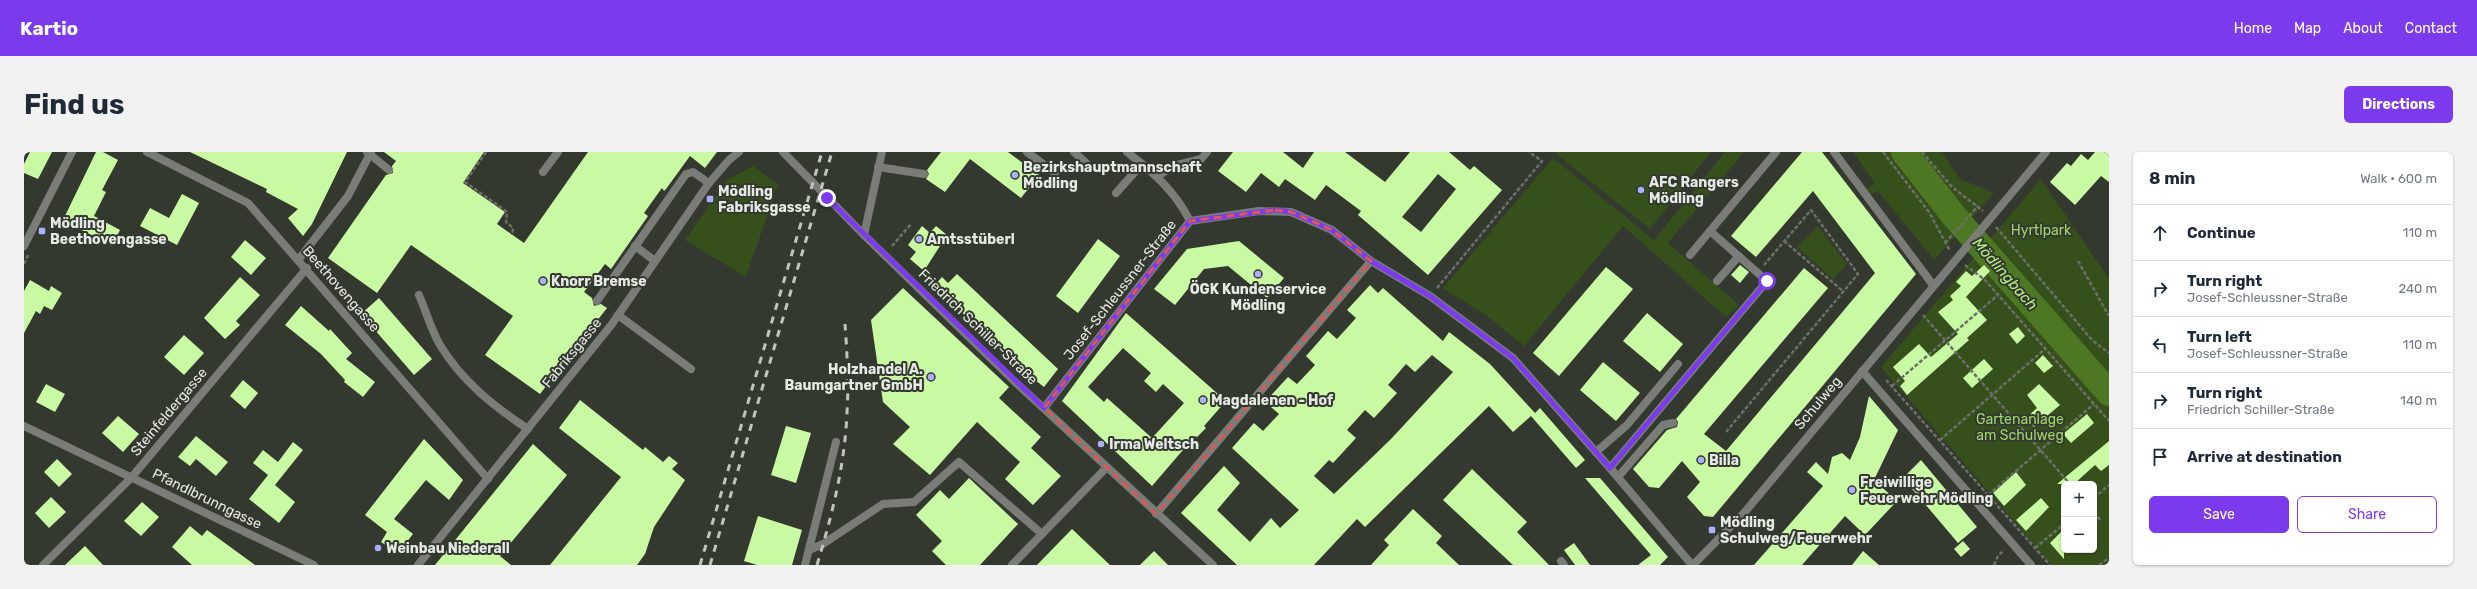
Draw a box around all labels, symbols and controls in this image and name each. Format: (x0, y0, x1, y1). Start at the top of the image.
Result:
text: Kartio (20, 17, 78, 40)
text: Home (2234, 20, 2272, 37)
text: Map (2294, 20, 2321, 37)
text: About (2343, 20, 2383, 37)
text: Contact (2405, 20, 2457, 37)
button: Directions (2344, 86, 2453, 123)
text: Find us (24, 88, 124, 121)
place label: Bezirkshauptmannschaft Mödling (1023, 159, 1202, 192)
text: 8 min (2149, 168, 2196, 188)
marker: Bezirkshauptmannschaft Mödling (1010, 170, 1020, 180)
text: Walk · 600 m (2360, 171, 2437, 186)
place label: AFC Rangers Mödling (1649, 174, 1739, 207)
place label: Mödling Fabriksgasse (718, 183, 811, 216)
marker: AFC Rangers Mödling (1636, 185, 1646, 195)
route end (818, 189, 836, 207)
marker: Mödling Fabriksgasse (705, 194, 715, 204)
place label: Mödling Beethovengasse (50, 215, 167, 248)
street label: Josef-Schleussner-Straße (1060, 216, 1180, 363)
park label: Hyrtlpark (2011, 222, 2072, 239)
icon: ahead (2149, 222, 2171, 244)
text: Continue (2187, 224, 2256, 242)
text: 110 m (2403, 225, 2437, 240)
marker: Mödling Beethovengasse (37, 226, 47, 236)
place label: Amtsstüberl (927, 231, 1015, 248)
marker: Amtsstüberl (914, 234, 924, 244)
water label: Mödlingbach (1969, 234, 2041, 314)
street label: Beethovengasse (299, 242, 383, 336)
street label: Friedrich Schiller-Straße (915, 266, 1041, 388)
marker: ÖGK Kundenservice Mödling (1253, 269, 1263, 279)
route start (1758, 272, 1776, 290)
text: Turn right (2187, 272, 2262, 290)
place label: Knorr Bremse (551, 273, 647, 290)
marker: Knorr Bremse (538, 276, 548, 286)
icon: right (2149, 278, 2171, 300)
place label: ÖGK Kundenservice Mödling (1190, 280, 1326, 314)
text: 240 m (2398, 281, 2437, 296)
text: Josef-Schleussner-Straße (2187, 290, 2348, 305)
street label: Fabriksgasse (539, 315, 605, 391)
text: Turn left (2187, 328, 2252, 346)
icon: left (2149, 334, 2171, 356)
text: 110 m (2403, 337, 2437, 352)
text: Josef-Schleussner-Straße (2187, 346, 2348, 361)
place label: Holzhandel A. Baumgartner GmbH (785, 361, 923, 394)
street label: Steinfeldergasse (127, 364, 211, 460)
marker: Holzhandel A. Baumgartner GmbH (926, 372, 936, 382)
street label: Schulweg (1791, 373, 1845, 433)
text: Turn right (2187, 384, 2262, 402)
icon: right (2149, 390, 2171, 412)
place label: Magdalenen - Hof (1211, 392, 1334, 409)
text: 140 m (2400, 393, 2437, 408)
marker: Magdalenen - Hof (1198, 395, 1208, 405)
text: Friedrich Schiller-Straße (2187, 402, 2334, 417)
park label: Gartenanlage am Schulweg (1976, 411, 2064, 444)
place label: Irma Weltsch (1109, 436, 1199, 453)
marker: Irma Weltsch (1096, 439, 1106, 449)
icon: arrive (2149, 446, 2171, 468)
text: Arrive at destination (2187, 448, 2342, 466)
place label: Billa (1709, 452, 1739, 469)
marker: Billa (1696, 455, 1706, 465)
street label: Pfandlbrunngasse (150, 465, 265, 533)
place label: Freiwillige Feuerwehr Mödling (1860, 474, 1993, 507)
map controls (2061, 481, 2097, 553)
button: + (2061, 481, 2097, 517)
marker: Freiwillige Feuerwehr Mödling (1847, 485, 1857, 495)
button: Save (2149, 496, 2289, 533)
button: Share (2297, 496, 2437, 533)
place label: Mödling Schulweg/Feuerwehr (1720, 514, 1873, 547)
button: − (2061, 517, 2097, 553)
marker: Mödling Schulweg/Feuerwehr (1707, 525, 1717, 535)
place label: Weinbau Niederall (386, 540, 510, 557)
marker: Weinbau Niederall (373, 543, 383, 553)

